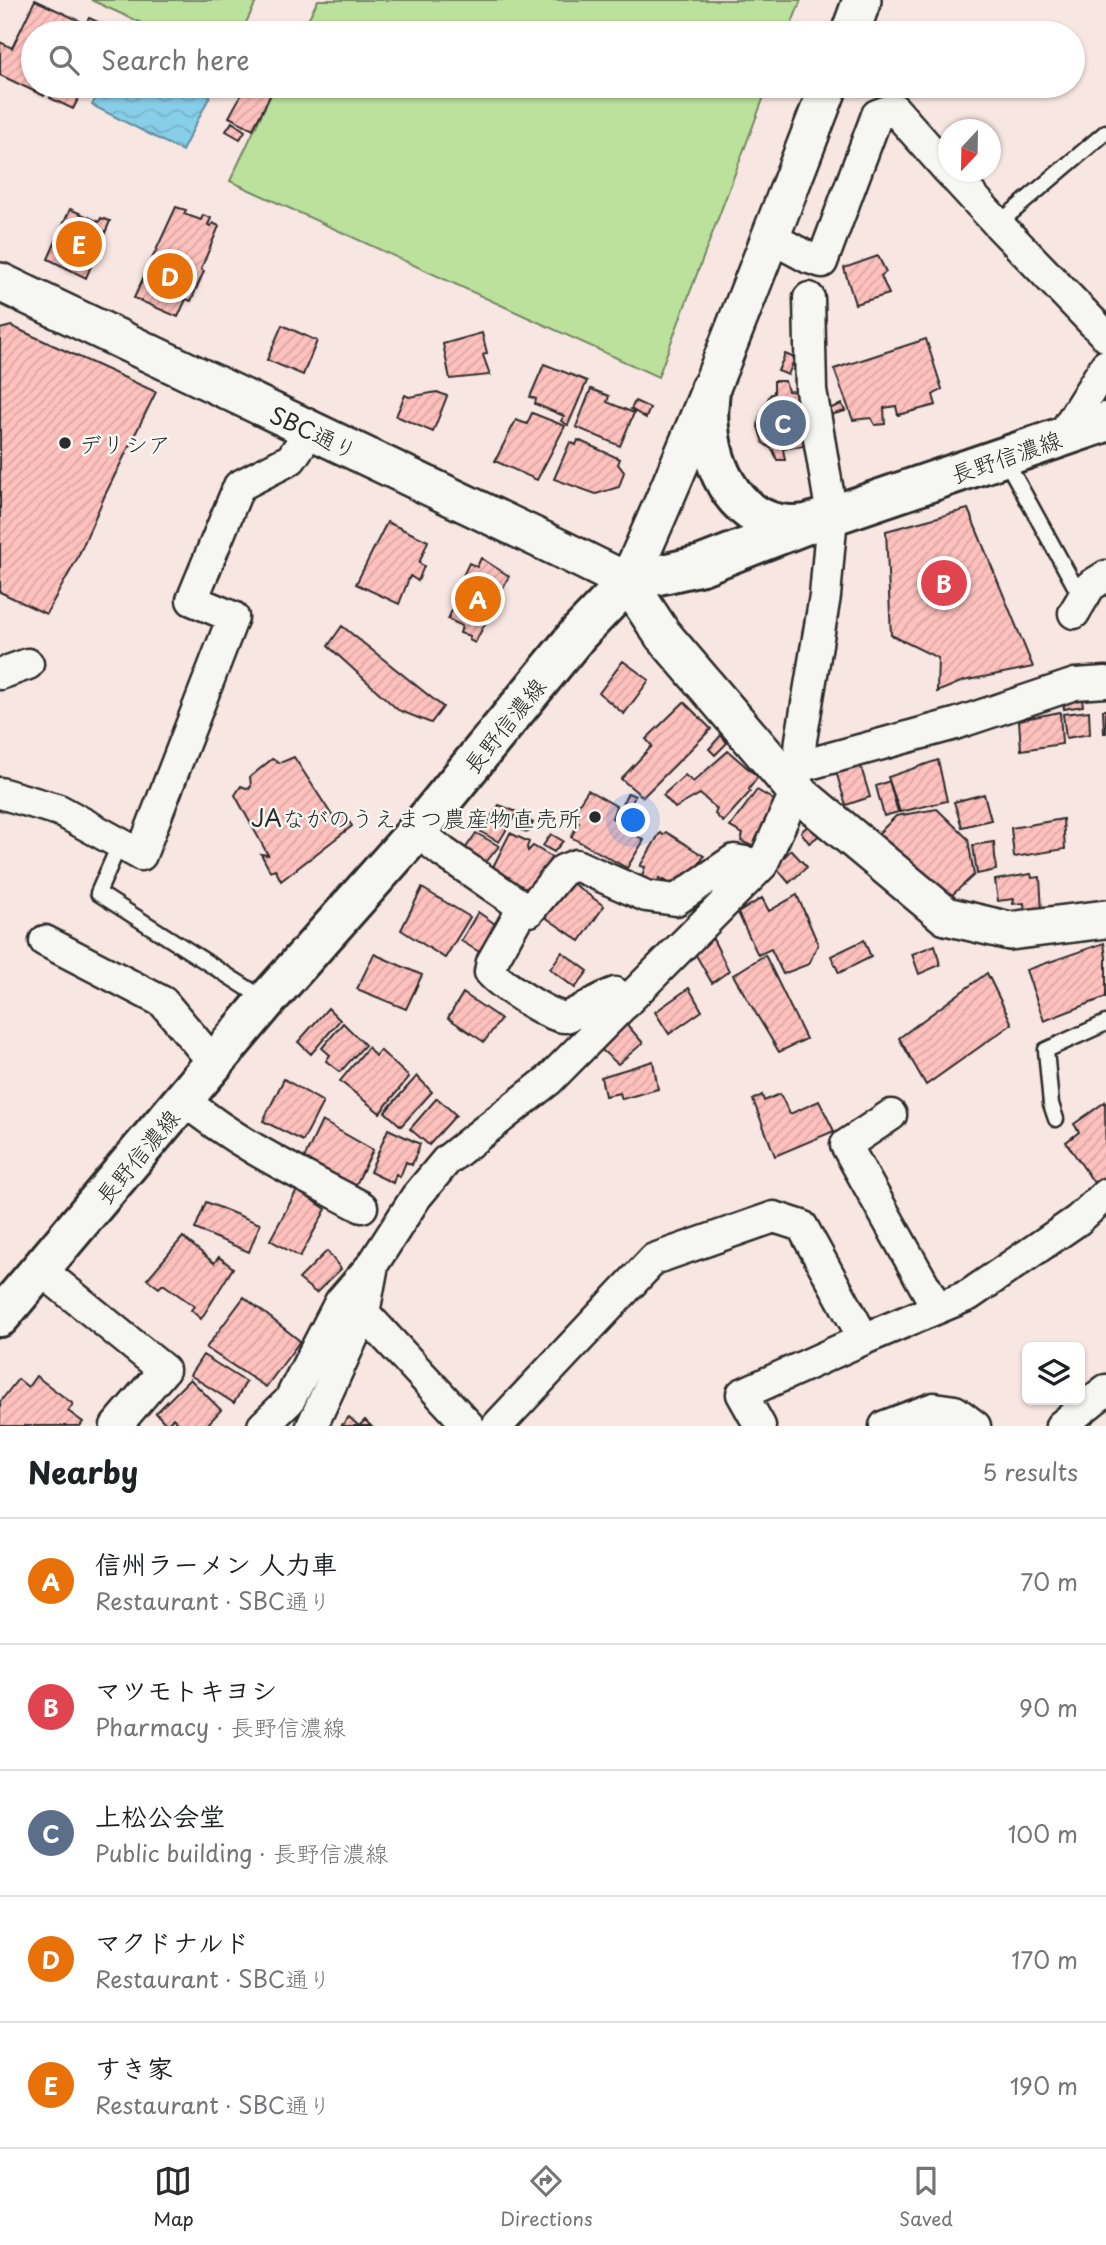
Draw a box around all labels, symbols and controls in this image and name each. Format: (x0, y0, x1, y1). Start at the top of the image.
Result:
search box (21, 21, 1085, 98)
text: Search here (101, 40, 250, 79)
icon: search (45, 41, 83, 79)
north arrow (938, 119, 1001, 182)
pin: E (56, 218, 102, 270)
pin: D (147, 250, 193, 302)
street label: SBC通り (264, 396, 364, 468)
pin: C (760, 397, 806, 449)
street label: 長野信濃線 (946, 421, 1066, 491)
place label: デリシア (79, 426, 171, 461)
marker: デリシア (57, 435, 73, 451)
pin: B (921, 557, 967, 609)
pin: A (455, 573, 501, 625)
street label: 長野信濃線 (454, 669, 554, 781)
place label: JAながのうえまつ農産物直売所 (251, 800, 581, 835)
your location (616, 803, 650, 837)
marker: JAながのうえまつ農産物直売所 (587, 809, 603, 825)
street label: 長野信濃線 (87, 1101, 187, 1211)
map controls (1022, 1342, 1085, 1405)
button: layers (1022, 1342, 1085, 1405)
text: Nearby (28, 1449, 138, 1494)
text: 5 results (982, 1454, 1078, 1489)
text: 信州ラーメン 人力車 (95, 1544, 337, 1583)
text: A (42, 1564, 60, 1599)
text: 70 m (1020, 1564, 1078, 1599)
text: Restaurant · SBC通り (95, 1583, 331, 1618)
text: マツモトキヨシ (95, 1670, 277, 1709)
text: B (43, 1690, 59, 1725)
text: 90 m (1019, 1690, 1078, 1725)
text: Pharmacy · 長野信濃線 (95, 1709, 346, 1744)
text: 上松公会堂 (95, 1796, 225, 1835)
text: C (42, 1816, 60, 1851)
text: 100 m (1008, 1816, 1078, 1851)
text: Public building · 長野信濃線 (95, 1835, 388, 1870)
text: マクドナルド (95, 1922, 250, 1961)
text: D (42, 1942, 60, 1977)
text: 170 m (1011, 1942, 1078, 1977)
text: Restaurant · SBC通り (95, 1961, 331, 1996)
text: すき家 (95, 2048, 173, 2087)
text: E (44, 2068, 58, 2103)
text: 190 m (1010, 2068, 1078, 2103)
text: Restaurant · SBC通り (95, 2087, 331, 2122)
tab: Map (153, 2162, 194, 2232)
tab: Directions (500, 2162, 593, 2232)
tab: Saved (899, 2162, 953, 2232)

